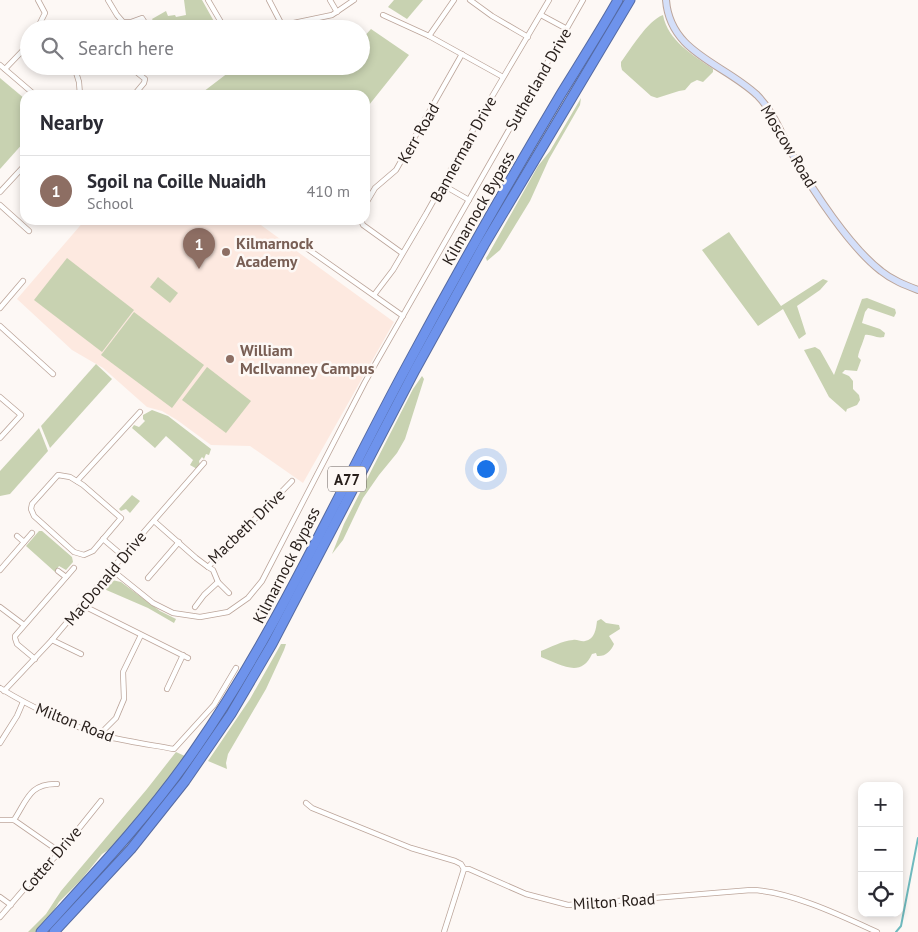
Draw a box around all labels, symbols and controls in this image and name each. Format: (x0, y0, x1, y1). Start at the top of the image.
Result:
search box (20, 20, 370, 75)
street label: Sutherland Drive (501, 24, 575, 134)
icon: search (38, 34, 66, 62)
text: Search here (78, 36, 174, 60)
street label: Bannerman Drive (426, 92, 500, 206)
street label: Kerr Road (393, 99, 443, 167)
street label: Moscow Road (757, 101, 821, 191)
text: Nearby (40, 109, 103, 136)
street label: Kilmarnock Bypass (437, 147, 519, 268)
text: Sgoil na Coille Nuaidh (87, 169, 266, 193)
text: 1 (51, 181, 61, 201)
text: 410 m (307, 181, 350, 201)
text: School (87, 193, 133, 213)
pin: 1 (183, 228, 215, 269)
place label: Kilmarnock Academy (236, 233, 314, 271)
marker: Kilmarnock Academy (220, 246, 232, 258)
place label: William McIlvanney Campus (240, 340, 375, 378)
marker: William McIlvanney Campus (224, 353, 236, 365)
your location (473, 456, 499, 482)
road number: A77 (328, 466, 366, 492)
street label: Macbeth Drive (203, 484, 289, 568)
street label: Kilmarnock Bypass (248, 503, 324, 627)
street label: MacDonald Drive (60, 527, 150, 629)
street label: Milton Road (33, 698, 117, 746)
map controls (858, 782, 903, 917)
button: + (858, 782, 903, 827)
street label: Cotter Drive (17, 822, 85, 896)
button: − (858, 827, 903, 872)
button: locate (858, 872, 903, 917)
street label: Milton Road (572, 888, 656, 914)

